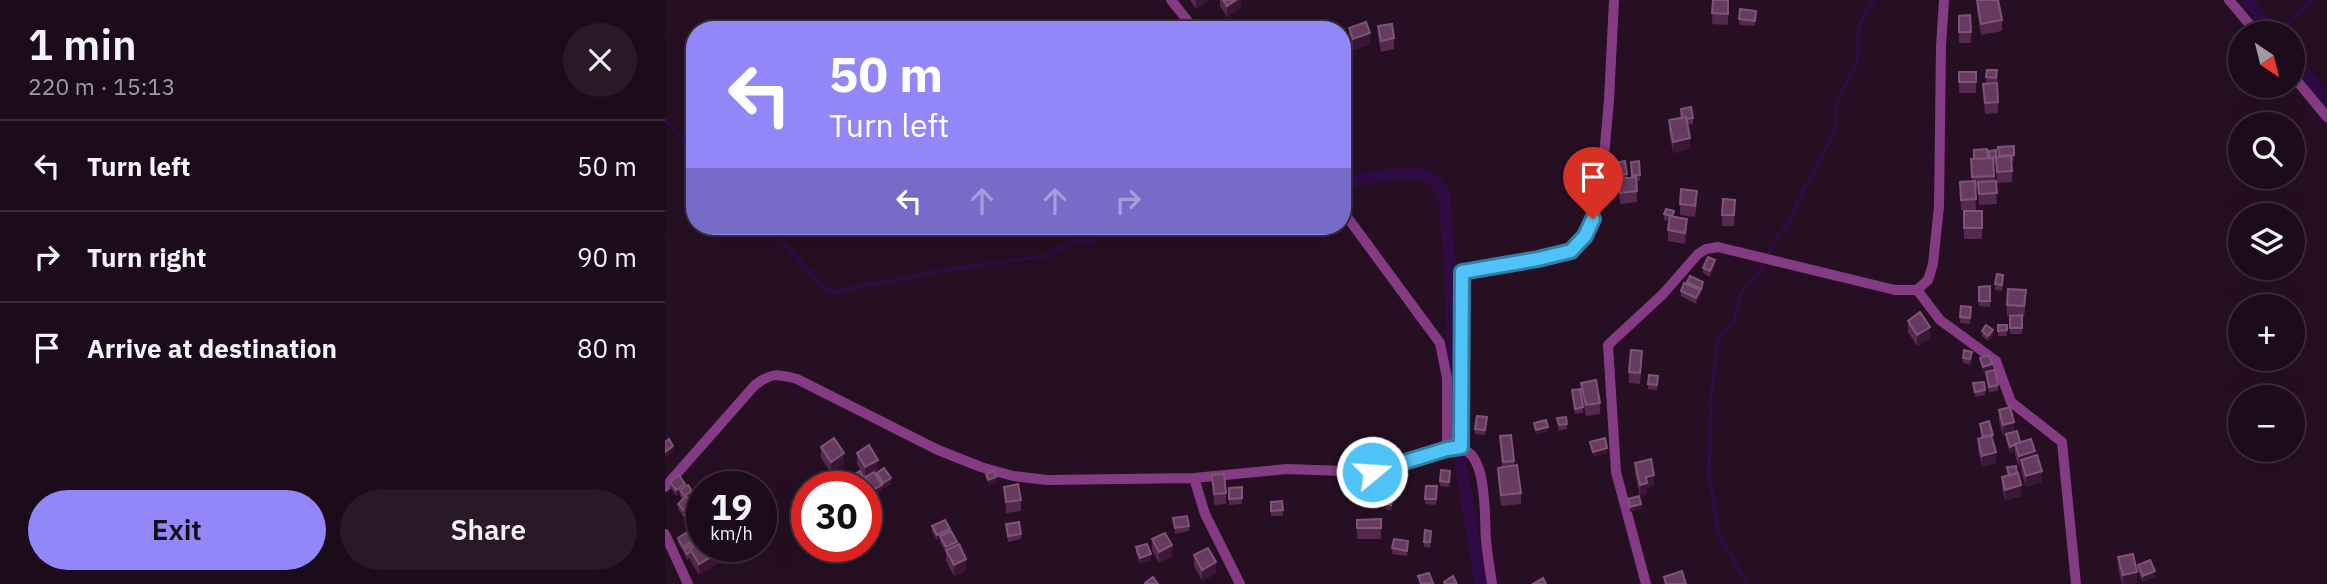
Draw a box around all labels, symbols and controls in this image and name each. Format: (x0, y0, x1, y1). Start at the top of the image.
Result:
text: 1 min (28, 17, 137, 72)
north arrow (2228, 21, 2305, 98)
map controls (2228, 21, 2305, 462)
button: close (563, 23, 637, 97)
text: 50 m (829, 42, 943, 105)
icon: left (714, 49, 805, 140)
text: 220 m · 15:13 (28, 71, 175, 101)
text: Turn left (829, 104, 949, 146)
button: search (2228, 112, 2305, 189)
icon: left (28, 147, 66, 185)
pin (1563, 147, 1623, 219)
text: Turn left (87, 149, 190, 183)
text: 50 m (577, 149, 637, 183)
icon: arrive (1574, 158, 1612, 196)
icon: left (890, 182, 928, 220)
icon: ahead (963, 182, 1001, 220)
icon: ahead (1036, 182, 1074, 220)
icon: right (1109, 182, 1147, 220)
button: layers (2228, 203, 2305, 280)
icon: right (28, 238, 66, 276)
text: Turn right (87, 240, 206, 274)
text: 90 m (577, 240, 637, 274)
button: + (2228, 294, 2305, 371)
icon: arrive (28, 329, 66, 367)
text: Arrive at destination (87, 331, 337, 365)
text: 80 m (577, 331, 637, 365)
button: − (2228, 385, 2305, 462)
position arrow (1335, 435, 1409, 509)
speed limit sign: 30 (791, 471, 882, 562)
text: 19 (710, 484, 753, 530)
button: Exit (28, 490, 326, 570)
button: Share (340, 490, 637, 570)
text: km/h (710, 522, 753, 545)

